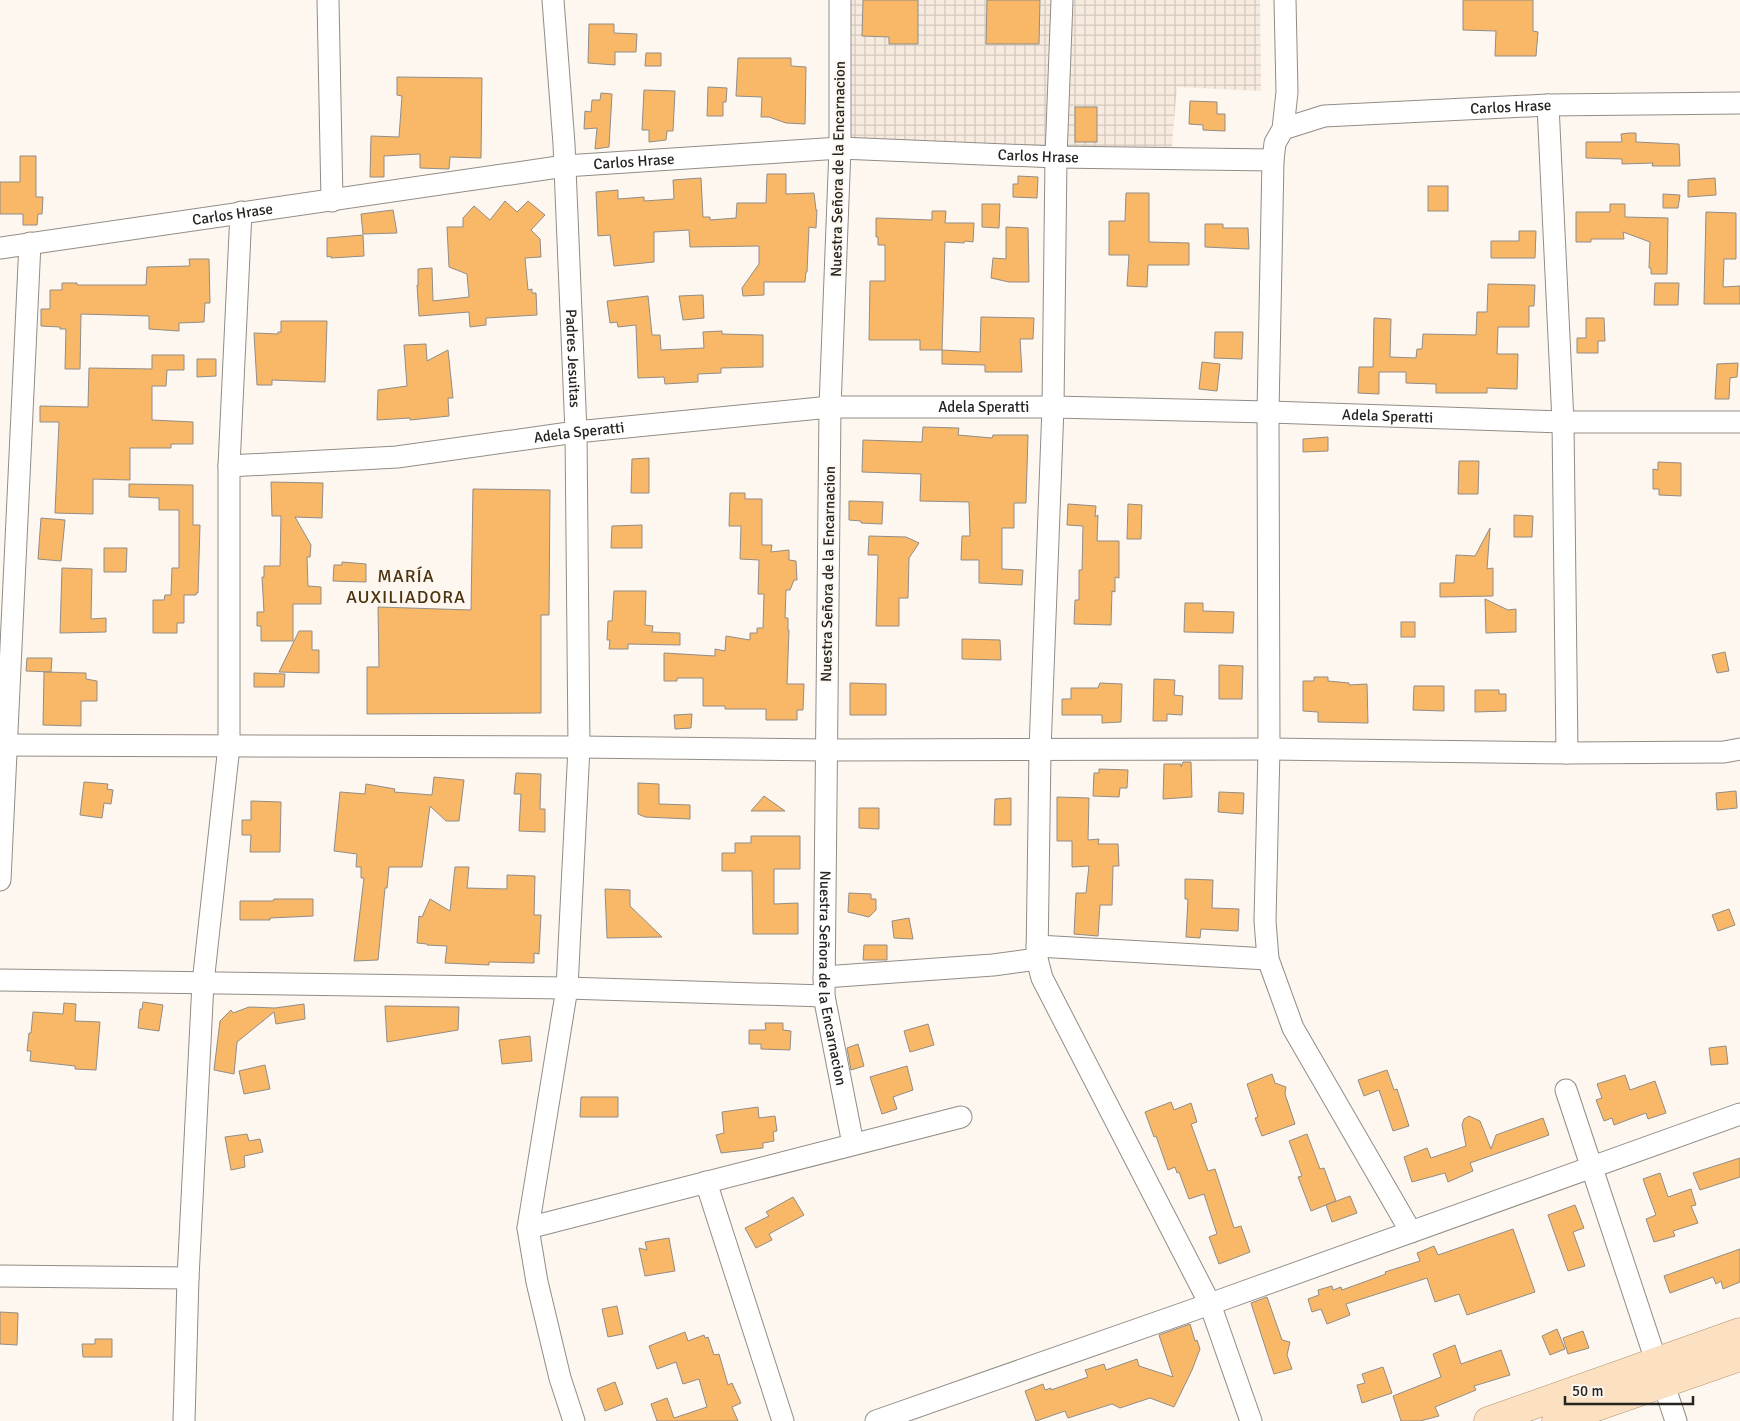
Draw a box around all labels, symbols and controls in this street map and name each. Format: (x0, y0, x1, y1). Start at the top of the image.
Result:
street label: Nuestra Señora de la Encarnacion (827, 61, 849, 277)
street label: Carlos Hrase (1470, 96, 1552, 118)
street label: Carlos Hrase (997, 146, 1079, 166)
street label: Carlos Hrase (593, 150, 675, 173)
street label: Carlos Hrase (191, 200, 274, 229)
street label: Padres Jesuitas (562, 309, 584, 409)
street label: Adela Speratti (938, 398, 1029, 416)
street label: Adela Speratti (1342, 406, 1434, 427)
street label: Adela Speratti (533, 418, 625, 447)
street label: Nuestra Señora de la Encarnacion (817, 466, 839, 682)
district label: MARÍA AUXILIADORA (346, 565, 466, 608)
street label: Nuestra Señora de la Encarnacion (815, 871, 850, 1087)
scale bar (1565, 1374, 1692, 1406)
text: 50 m (1572, 1382, 1603, 1400)

